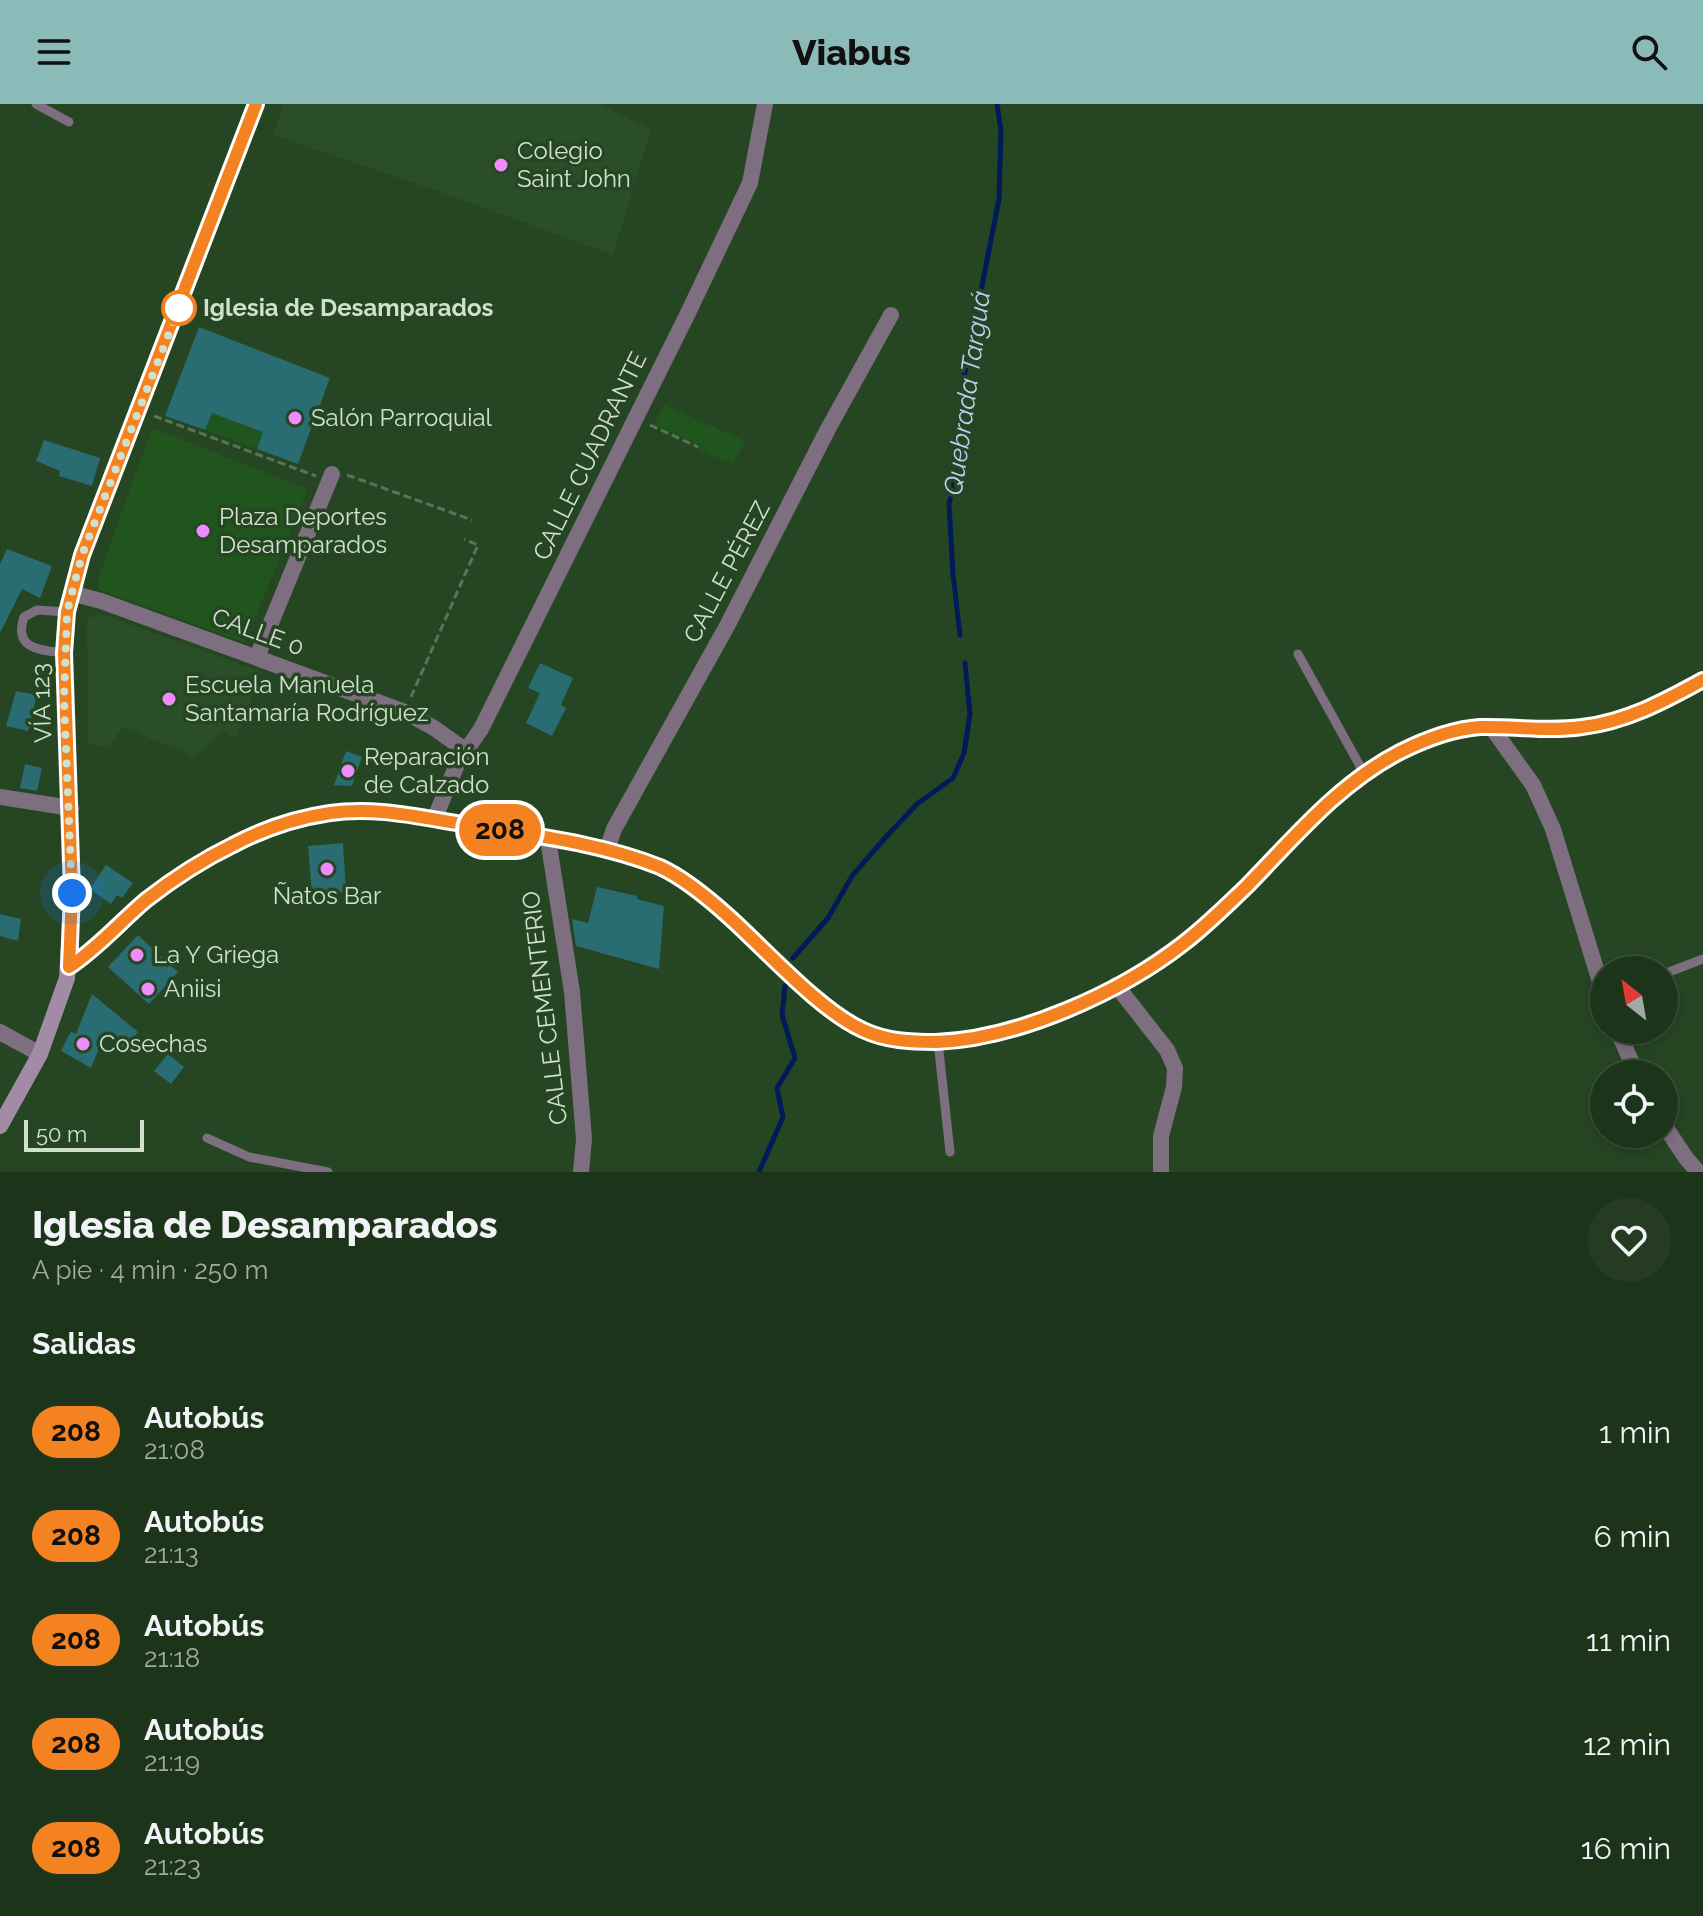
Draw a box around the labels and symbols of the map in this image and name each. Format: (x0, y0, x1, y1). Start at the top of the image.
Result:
place label: Colegio Saint John (517, 136, 631, 193)
marker: Colegio Saint John (492, 156, 510, 174)
water label: Quebrada Targuá (938, 289, 996, 497)
marker: Iglesia de Desamparados (162, 291, 196, 325)
place label: Iglesia de Desamparados (203, 293, 494, 322)
street label: CALLE CUADRANTE (527, 347, 653, 565)
place label: Salón Parroquial (311, 403, 493, 432)
marker: Salón Parroquial (286, 409, 304, 427)
street label: CALLE PÉREZ (677, 496, 776, 647)
place label: Plaza Deportes Desamparados (219, 502, 387, 559)
marker: Plaza Deportes Desamparados (194, 522, 212, 540)
street label: CALLE 0 (208, 602, 308, 662)
street label: VÍA 123 (26, 663, 57, 743)
place label: Escuela Manuela Santamaría Rodríguez (185, 670, 429, 727)
marker: Escuela Manuela Santamaría Rodríguez (160, 690, 178, 708)
place label: Reparación de Calzado (364, 742, 489, 799)
marker: Reparación de Calzado (339, 762, 357, 780)
line badge: 208 (454, 804, 546, 856)
marker: Ñatos Bar (318, 860, 336, 878)
your location (52, 873, 92, 913)
place label: Ñatos Bar (273, 881, 382, 910)
street label: CALLE CEMENTERIO (516, 889, 573, 1127)
place label: La Y Griega (153, 940, 279, 969)
marker: La Y Griega (128, 946, 146, 964)
north arrow (1590, 956, 1678, 1044)
place label: Aniisi (164, 974, 222, 1003)
marker: Aniisi (139, 980, 157, 998)
place label: Cosechas (99, 1029, 207, 1058)
marker: Cosechas (74, 1035, 92, 1053)
scale bar (24, 1116, 144, 1152)

